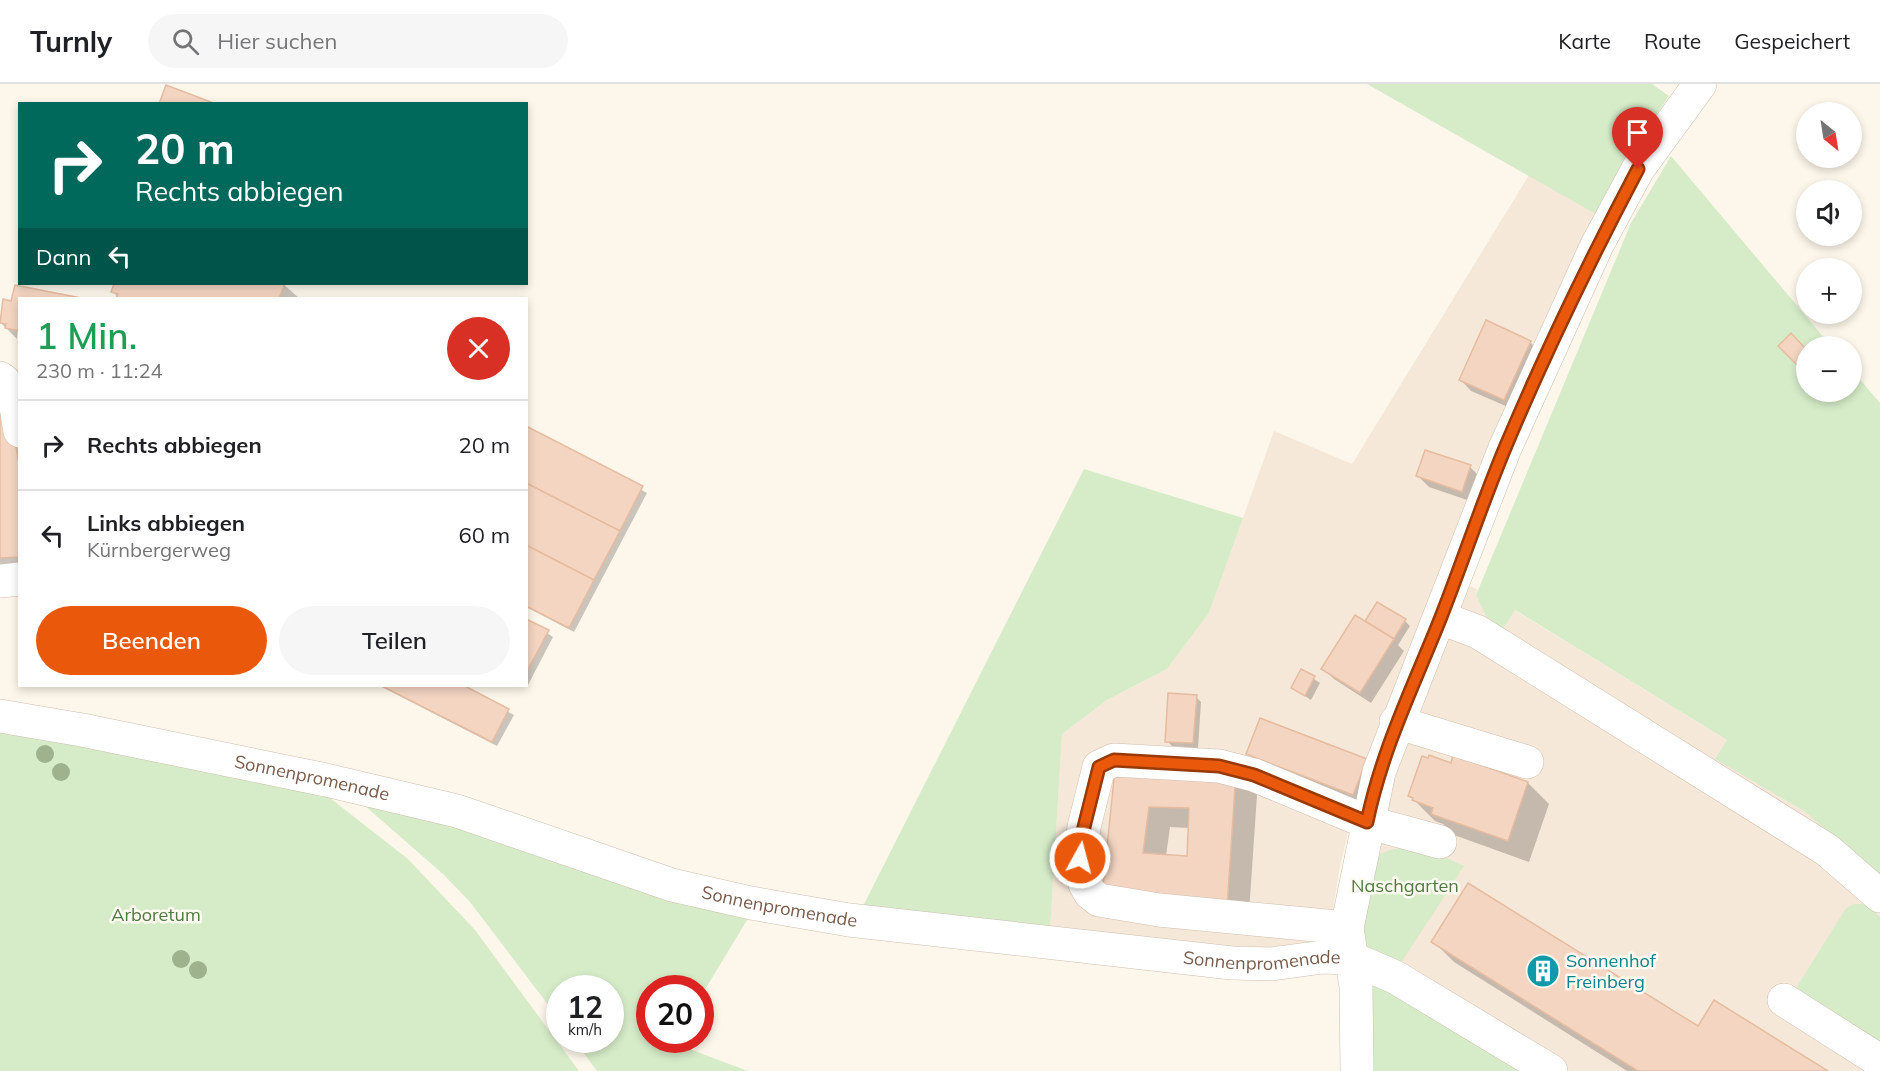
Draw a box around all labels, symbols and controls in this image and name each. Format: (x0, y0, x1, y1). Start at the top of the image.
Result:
search box (148, 14, 568, 68)
text: Turnly (30, 24, 112, 59)
icon: search (169, 25, 202, 58)
text: Hier suchen (217, 27, 337, 55)
text: Karte (1558, 28, 1611, 54)
text: Route (1644, 28, 1701, 54)
text: Gespeichert (1734, 28, 1850, 54)
north arrow (1796, 102, 1862, 168)
map controls (1796, 102, 1862, 402)
pin (1612, 107, 1663, 169)
icon: arrive (1621, 116, 1654, 149)
text: 20 m (135, 122, 235, 175)
icon: right (36, 126, 114, 204)
text: Rechts abbiegen (135, 174, 344, 208)
button: sound (1796, 180, 1862, 246)
icon: left (103, 240, 136, 273)
text: Dann (36, 243, 91, 271)
button: + (1796, 258, 1862, 324)
text: 1 Min. (36, 313, 137, 358)
button: close (447, 317, 510, 380)
button: − (1796, 336, 1862, 402)
text: 230 m · 11:24 (36, 358, 162, 383)
icon: right (36, 429, 69, 462)
text: Rechts abbiegen (87, 431, 262, 459)
text: 20 m (459, 431, 510, 459)
text: Links abbiegen (87, 509, 245, 537)
icon: left (36, 519, 69, 552)
text: 60 m (459, 521, 510, 549)
text: Kürnbergerweg (87, 537, 231, 562)
button: Beenden (36, 606, 267, 675)
button: Teilen (279, 606, 510, 675)
street label: Sonnenpromenade (232, 750, 392, 806)
position arrow (1048, 826, 1112, 890)
park label: Naschgarten (1351, 874, 1459, 897)
street label: Sonnenpromenade (699, 880, 859, 932)
park label: Arboretum (111, 903, 201, 926)
street label: Sonnenpromenade (1182, 945, 1341, 975)
place label: Sonnenhof Freinberg (1566, 949, 1657, 993)
building icon: Sonnenhof Freinberg (1525, 953, 1561, 989)
speed limit sign: 20 (636, 975, 714, 1053)
text: 12 (567, 988, 603, 1026)
text: km/h (568, 1020, 602, 1039)

